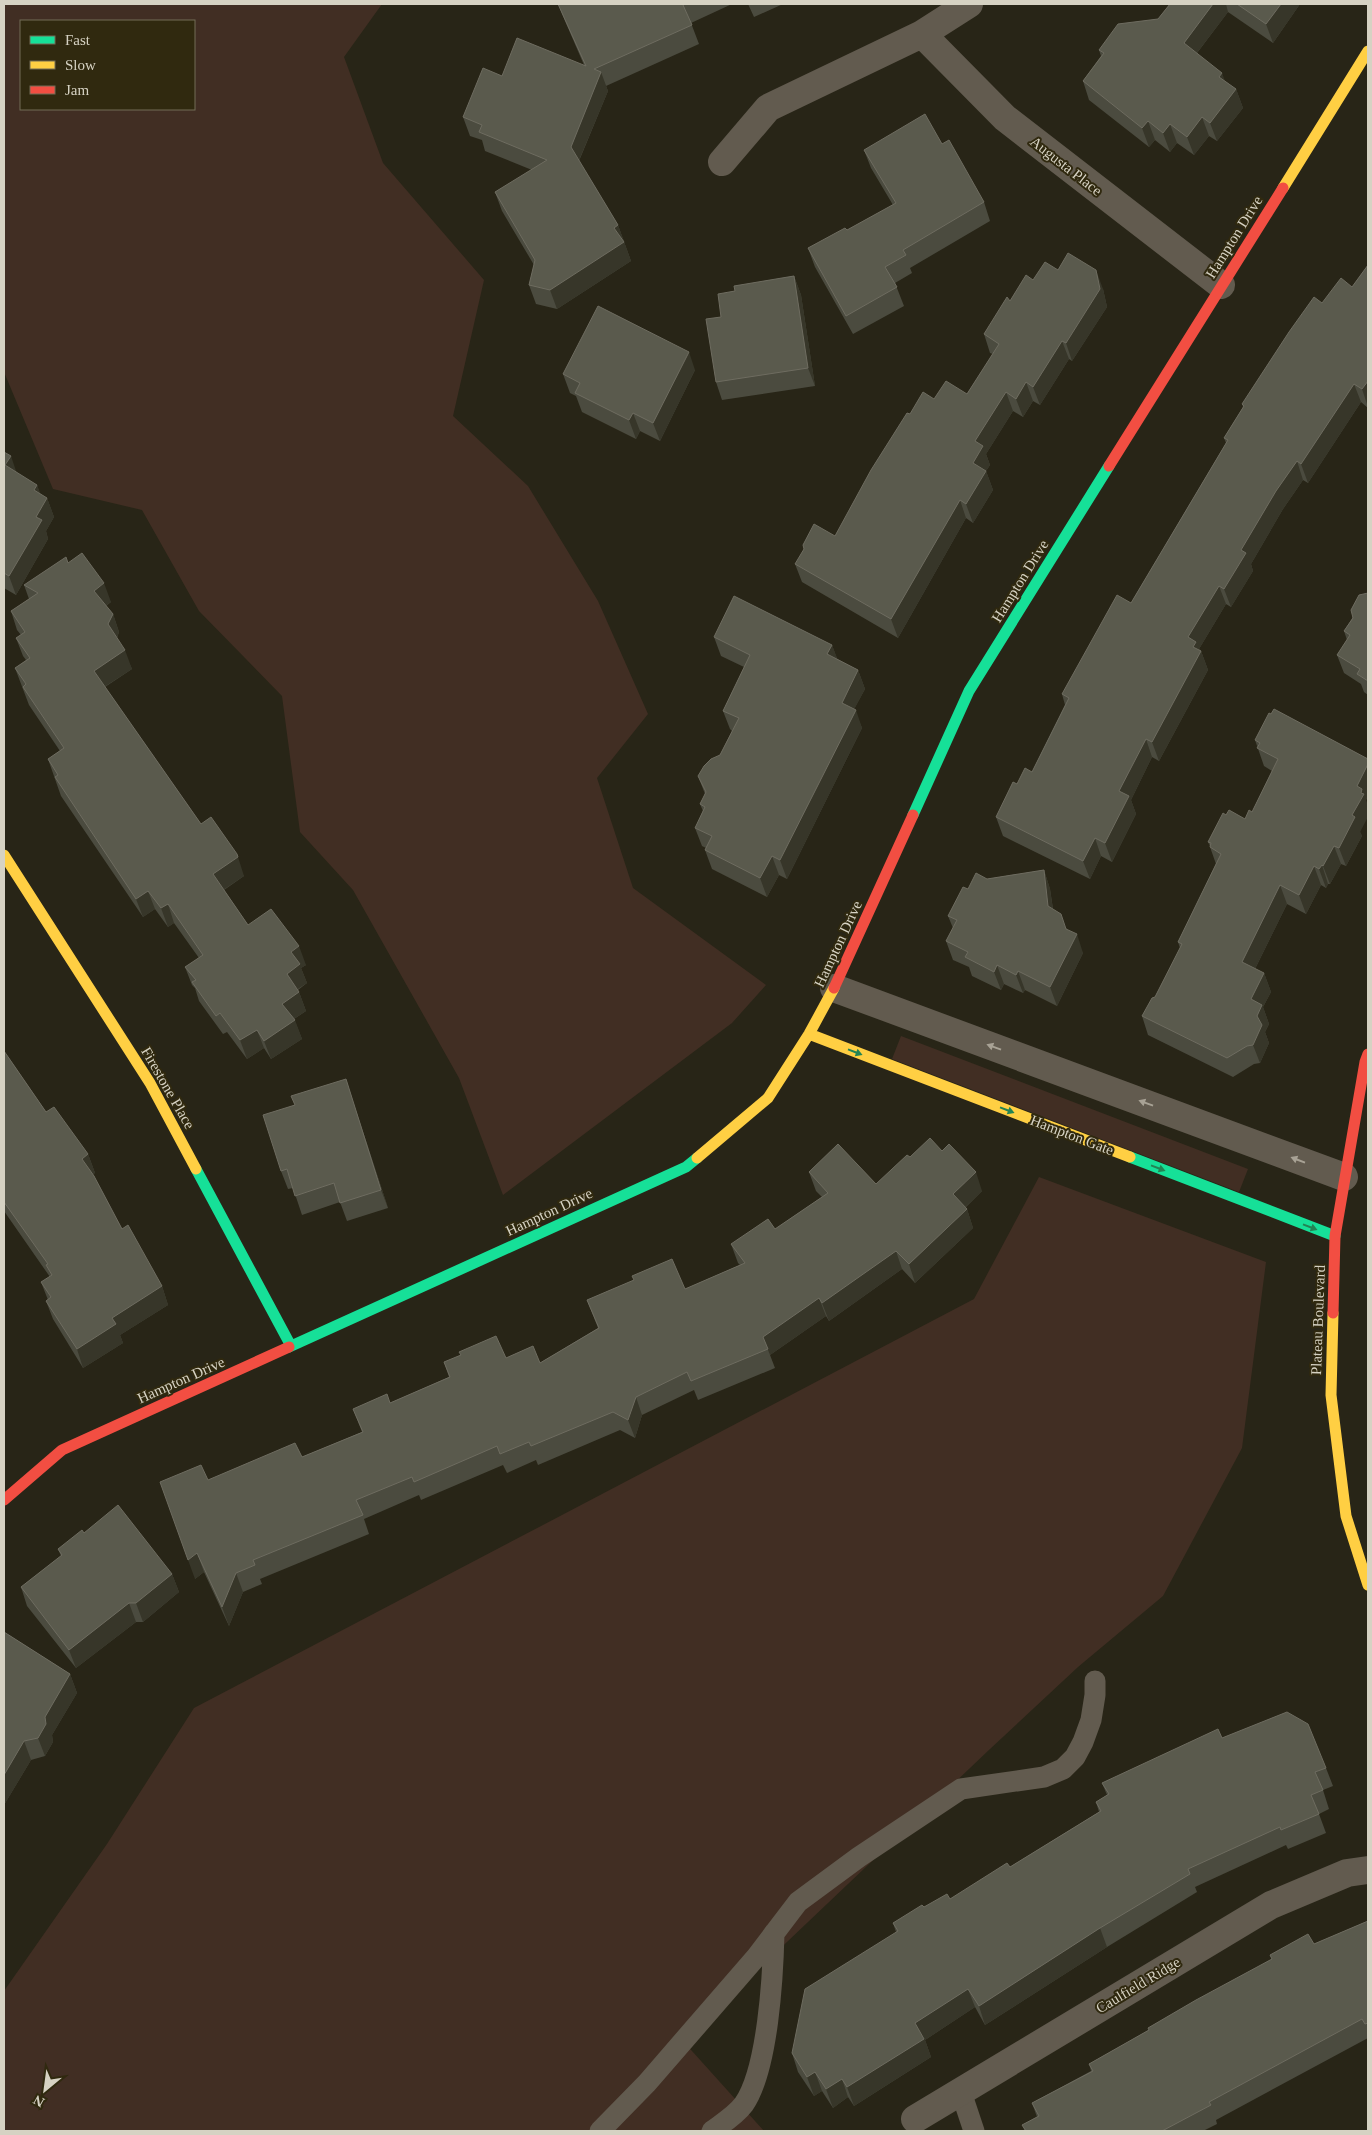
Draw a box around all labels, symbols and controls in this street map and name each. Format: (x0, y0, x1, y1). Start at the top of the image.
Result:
legend (20, 20, 195, 110)
text: Fast (65, 32, 91, 48)
text: Slow (65, 57, 96, 73)
text: Jam (65, 82, 89, 98)
street label: Augusta Place (1027, 133, 1105, 199)
street label: Hampton Drive (1202, 193, 1266, 281)
street label: Hampton Drive (988, 537, 1052, 625)
street label: Hampton Drive (811, 898, 865, 990)
one-way arrow (986, 1043, 1001, 1050)
street label: Firestone Place (138, 1044, 198, 1132)
one-way arrow (848, 1048, 862, 1056)
one-way arrow (1138, 1099, 1153, 1107)
one-way arrow (999, 1107, 1014, 1114)
street label: Hampton Gate (1028, 1112, 1116, 1158)
one-way arrow (1290, 1156, 1305, 1164)
one-way arrow (1151, 1164, 1166, 1172)
street label: Hampton Drive (503, 1185, 595, 1239)
one-way arrow (1303, 1223, 1318, 1231)
street label: Plateau Boulevard (1308, 1264, 1328, 1375)
street label: Hampton Drive (135, 1353, 227, 1406)
street label: Caulfield Ridge (1093, 1953, 1183, 2016)
north arrow (20, 2065, 70, 2115)
text: N (31, 2092, 47, 2110)

